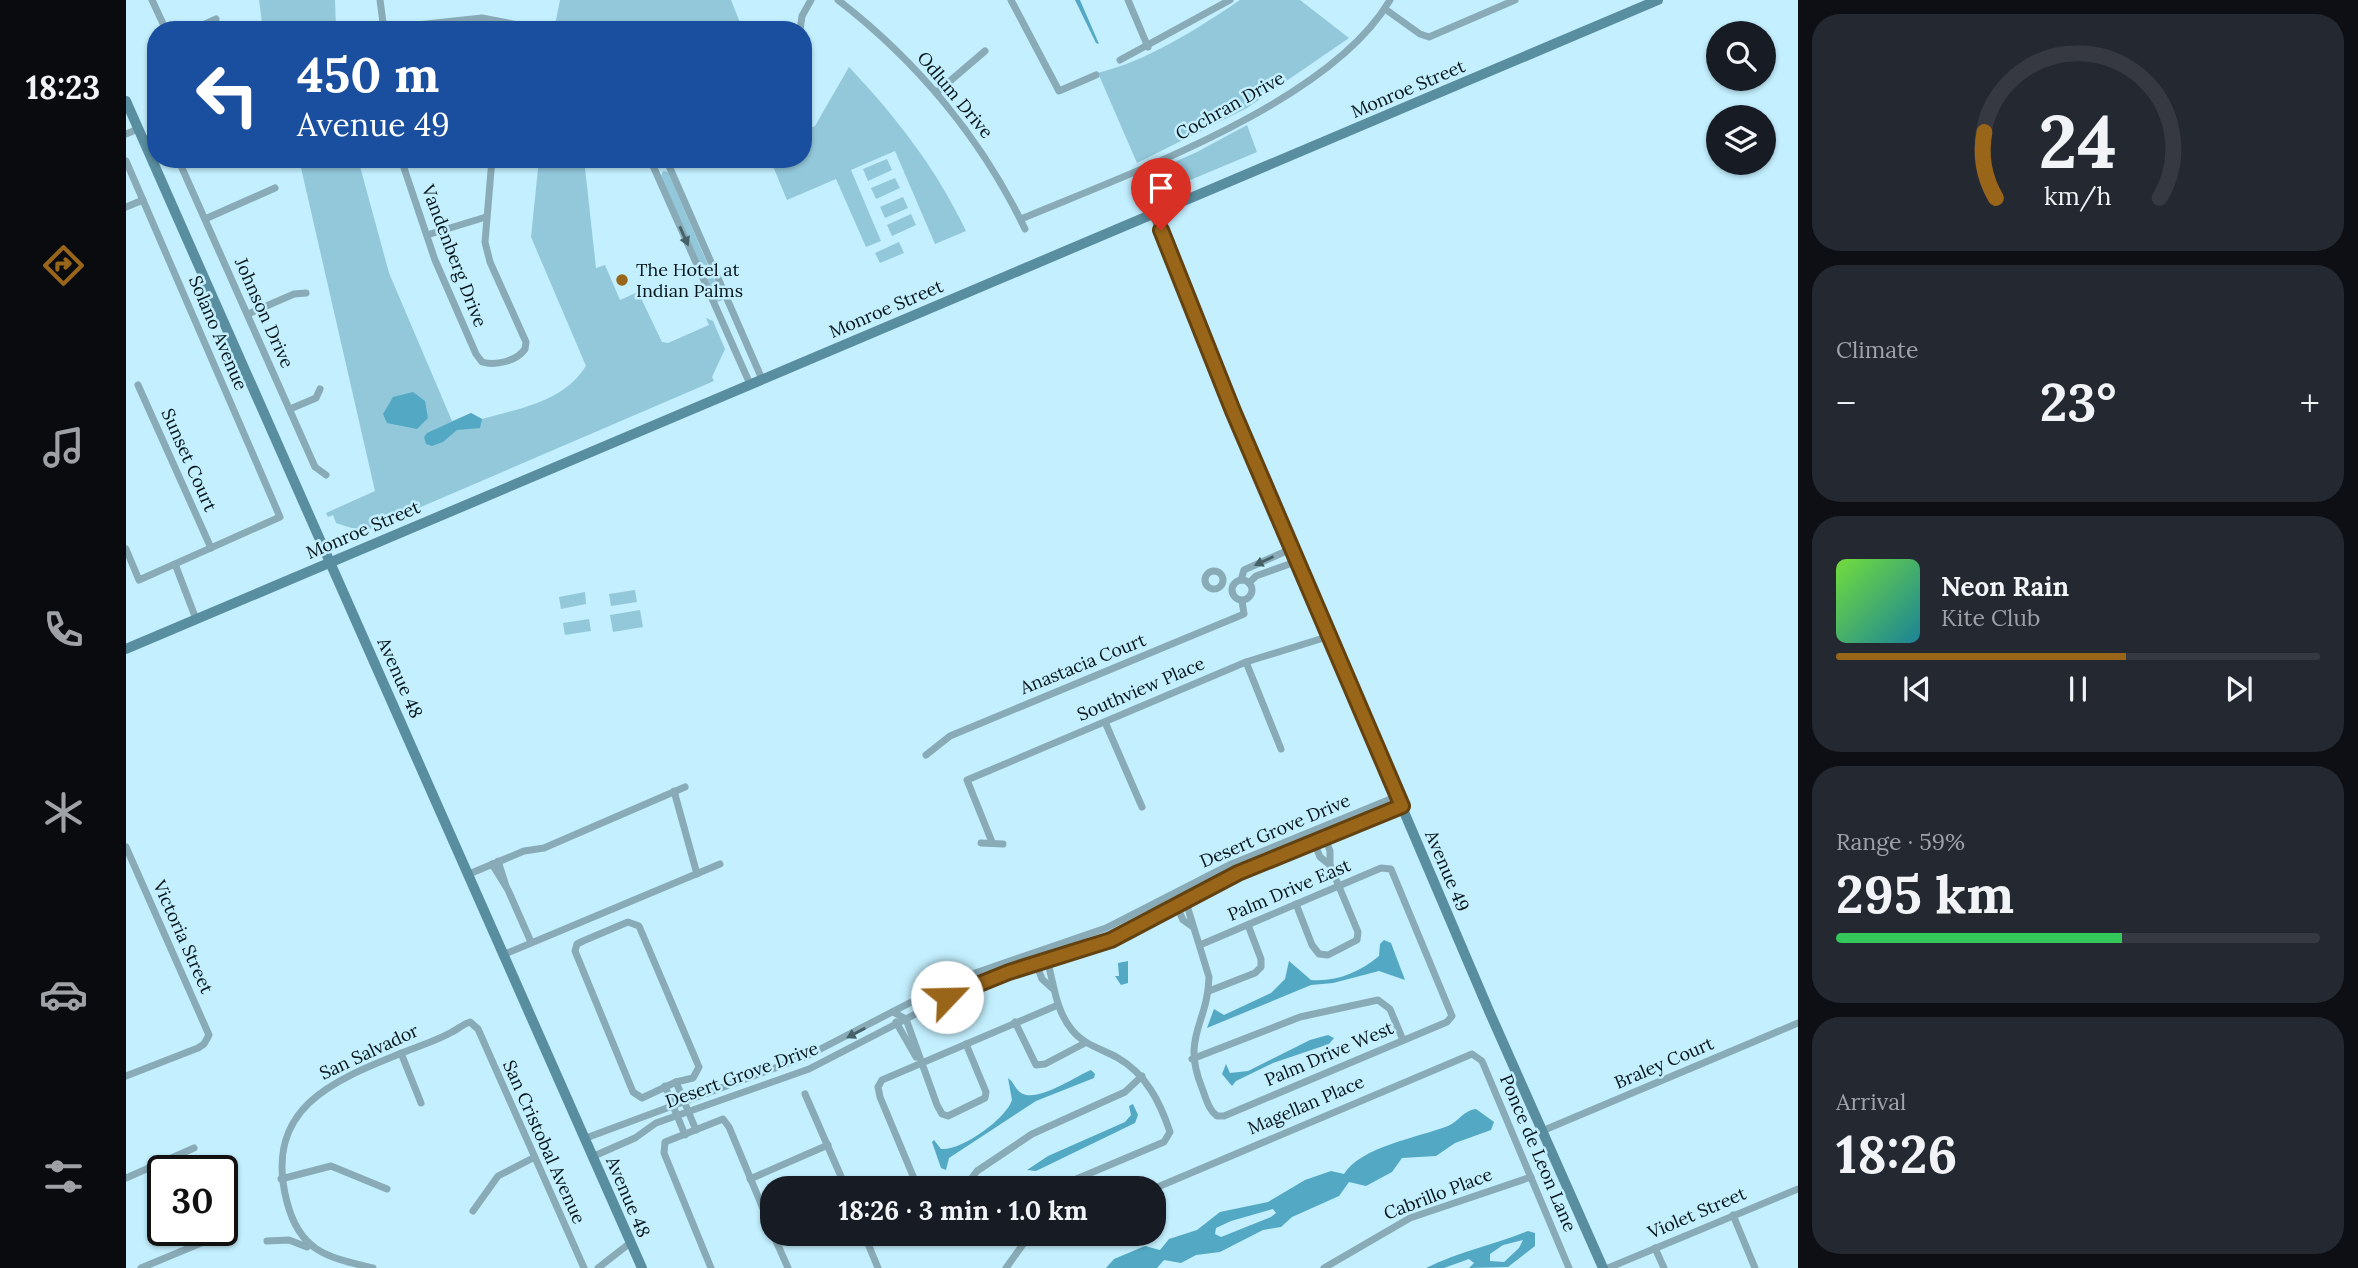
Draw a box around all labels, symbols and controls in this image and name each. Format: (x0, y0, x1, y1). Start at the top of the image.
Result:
map controls (1706, 21, 1776, 175)
button: search (1706, 21, 1776, 91)
text: 450 m (297, 43, 439, 105)
street label: Odlum Drive (912, 47, 999, 143)
icon: left (182, 49, 273, 140)
street label: Monroe Street (1347, 54, 1468, 123)
street label: Cochran Drive (1171, 66, 1289, 145)
text: 18:23 (26, 67, 100, 108)
text: 24 (2039, 96, 2117, 189)
text: Avenue 49 (297, 104, 450, 145)
button: layers (1706, 105, 1776, 175)
pin (1131, 158, 1191, 230)
icon: arrive (1142, 169, 1180, 207)
street label: Vandenberg Drive (416, 180, 492, 330)
text: km/h (2044, 180, 2112, 212)
one-way arrow (679, 225, 690, 246)
icon: directions (39, 241, 88, 290)
street label: Johnson Drive (229, 253, 299, 372)
place label: The Hotel at Indian Palms (636, 258, 743, 302)
street label: Solano Avenue (184, 272, 253, 394)
marker: The Hotel at Indian Palms (614, 272, 630, 288)
street label: Monroe Street (825, 274, 946, 343)
text: Climate (1836, 335, 1918, 364)
text: 23° (2040, 369, 2116, 435)
text: − (1836, 379, 1856, 427)
text: + (2300, 379, 2320, 427)
street label: Sunset Court (157, 405, 222, 515)
icon: music (39, 423, 88, 472)
street label: Monroe Street (302, 495, 423, 564)
one-way arrow (1254, 555, 1274, 567)
text: Neon Rain (1941, 570, 2069, 603)
text: Kite Club (1941, 603, 2040, 632)
icon: phone (39, 605, 88, 654)
street label: Anastacia Court (1016, 628, 1149, 700)
street label: Avenue 48 (372, 633, 428, 722)
street label: Southview Place (1074, 651, 1208, 726)
icon: previous (1898, 670, 1936, 708)
icon: pause (2059, 670, 2097, 708)
icon: next (2220, 670, 2258, 708)
icon: climate (39, 788, 88, 837)
street label: Desert Grove Drive (1196, 788, 1354, 873)
street label: Avenue 49 (1420, 826, 1475, 915)
text: Range · 59% (1836, 827, 1965, 856)
street label: Palm Drive East (1224, 853, 1354, 926)
text: 295 km (1836, 861, 2014, 927)
street label: Victoria Street (148, 876, 219, 997)
position arrow (910, 960, 984, 1034)
icon: car (39, 970, 88, 1019)
street label: Palm Drive West (1261, 1016, 1397, 1091)
street label: San Salvador (316, 1018, 422, 1085)
one-way arrow (846, 1027, 866, 1038)
street label: Braley Court (1611, 1031, 1717, 1094)
street label: Desert Grove Drive (662, 1036, 822, 1113)
street label: San Cristobal Avenue (498, 1056, 591, 1227)
street label: Magellan Place (1244, 1070, 1368, 1139)
street label: Ponce de Leon Lane (1495, 1071, 1582, 1235)
text: Arrival (1836, 1087, 1906, 1116)
text: 18:26 (1836, 1121, 1957, 1187)
icon: filters (39, 1152, 88, 1201)
street label: Avenue 48 (601, 1152, 656, 1241)
speed limit sign: 30 (147, 1155, 238, 1246)
street label: Cabrillo Place (1380, 1162, 1496, 1225)
street label: Violet Street (1643, 1182, 1749, 1244)
text: 18:26 · 3 min · 1.0 km (838, 1194, 1088, 1227)

